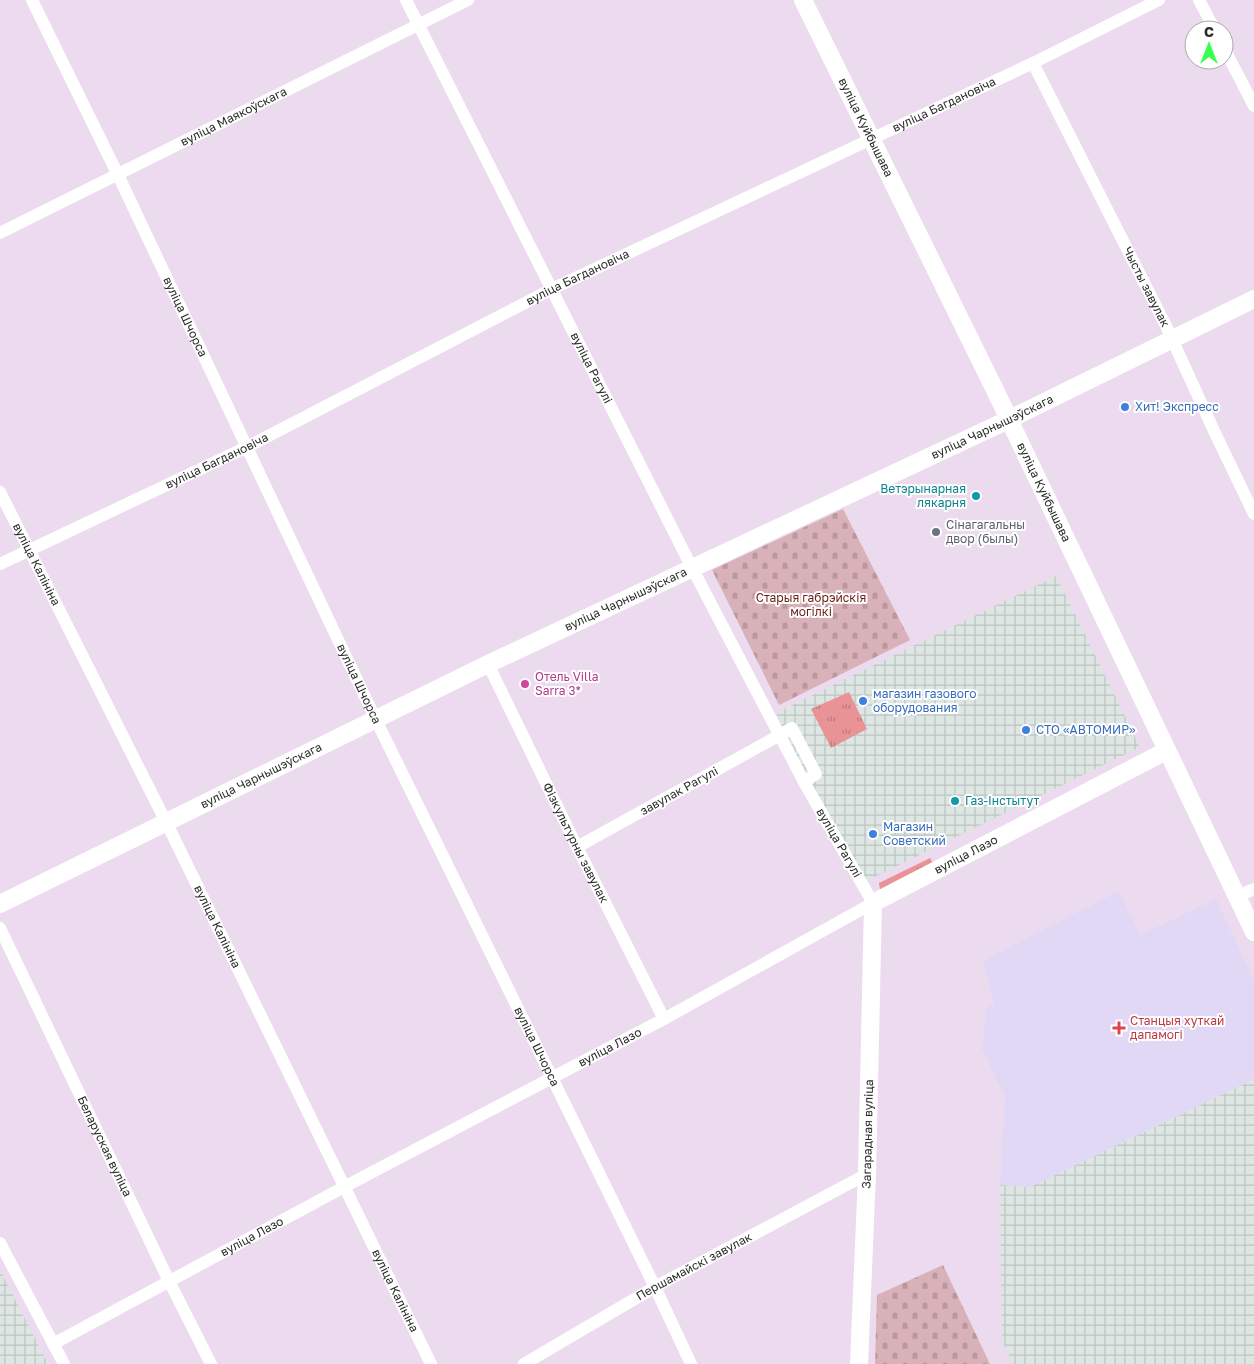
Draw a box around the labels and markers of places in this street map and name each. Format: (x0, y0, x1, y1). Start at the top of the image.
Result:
place label: Хит! Экспресс (1135, 399, 1219, 414)
marker: Хит! Экспресс (1119, 401, 1131, 413)
place label: Ветэрынарная лякарня (880, 481, 966, 510)
marker: Ветэрынарная лякарня (970, 490, 982, 502)
place label: Сінагагальны двор (былы) (946, 517, 1025, 546)
marker: Сінагагальны двор (былы) (930, 526, 942, 538)
place label: Отель Villa Sarra 3* (535, 669, 599, 698)
marker: Отель Villa Sarra 3* (519, 678, 531, 690)
place label: магазин газового оборудования (873, 686, 977, 715)
marker: магазин газового оборудования (857, 695, 869, 707)
place label: СТО «АВТОМИР» (1036, 722, 1136, 737)
marker: СТО «АВТОМИР» (1020, 724, 1032, 736)
place label: Газ-Інстытут (965, 793, 1039, 808)
marker: Газ-Інстытут (949, 795, 961, 807)
place label: Магазин Советский (883, 819, 946, 848)
marker: Магазин Советский (867, 828, 879, 840)
place label: Станцыя хуткай дапамогі (1130, 1013, 1224, 1042)
marker: Станцыя хуткай дапамогі (1112, 1021, 1126, 1035)

